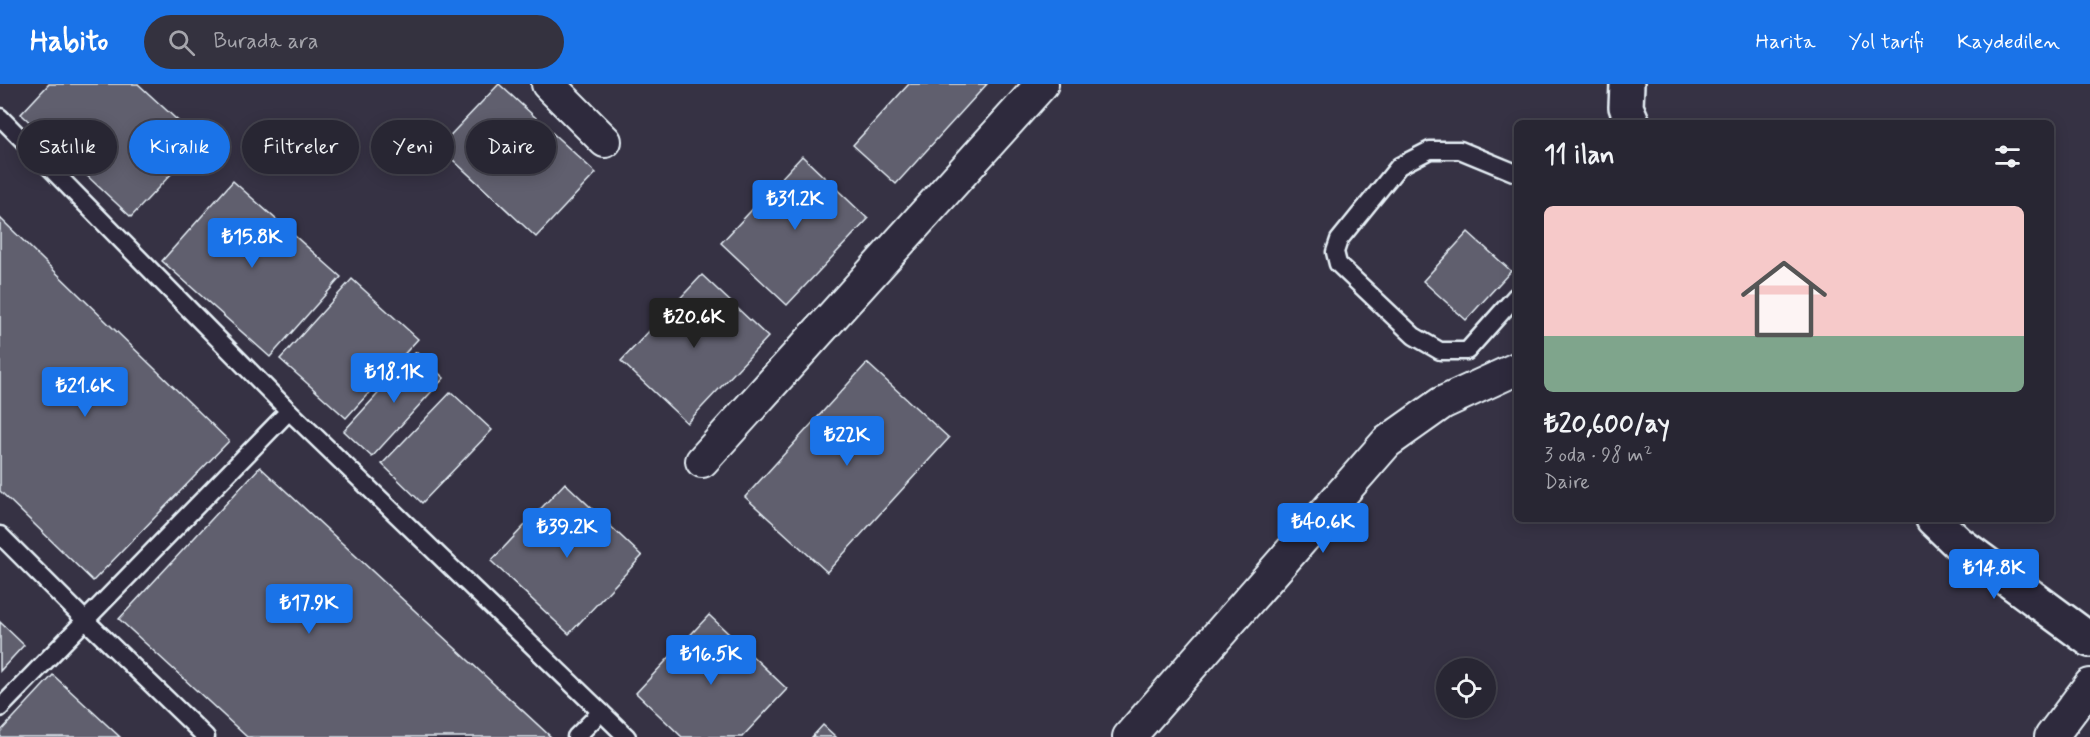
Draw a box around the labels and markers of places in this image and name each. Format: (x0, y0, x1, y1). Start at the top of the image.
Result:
pin: ₺31.2K (746, 180, 844, 231)
pin: ₺15.8K (203, 218, 301, 269)
pin: ₺20.6K (645, 298, 743, 349)
pin: ₺18.1K (345, 353, 443, 404)
pin: ₺21.6K (36, 367, 134, 418)
pin: ₺22K (811, 416, 883, 467)
pin: ₺40.6K (1274, 503, 1372, 554)
pin: ₺39.2K (518, 508, 616, 559)
pin: ₺14.8K (1945, 549, 2043, 600)
pin: ₺17.9K (260, 584, 358, 635)
pin: ₺16.5K (662, 635, 760, 686)

